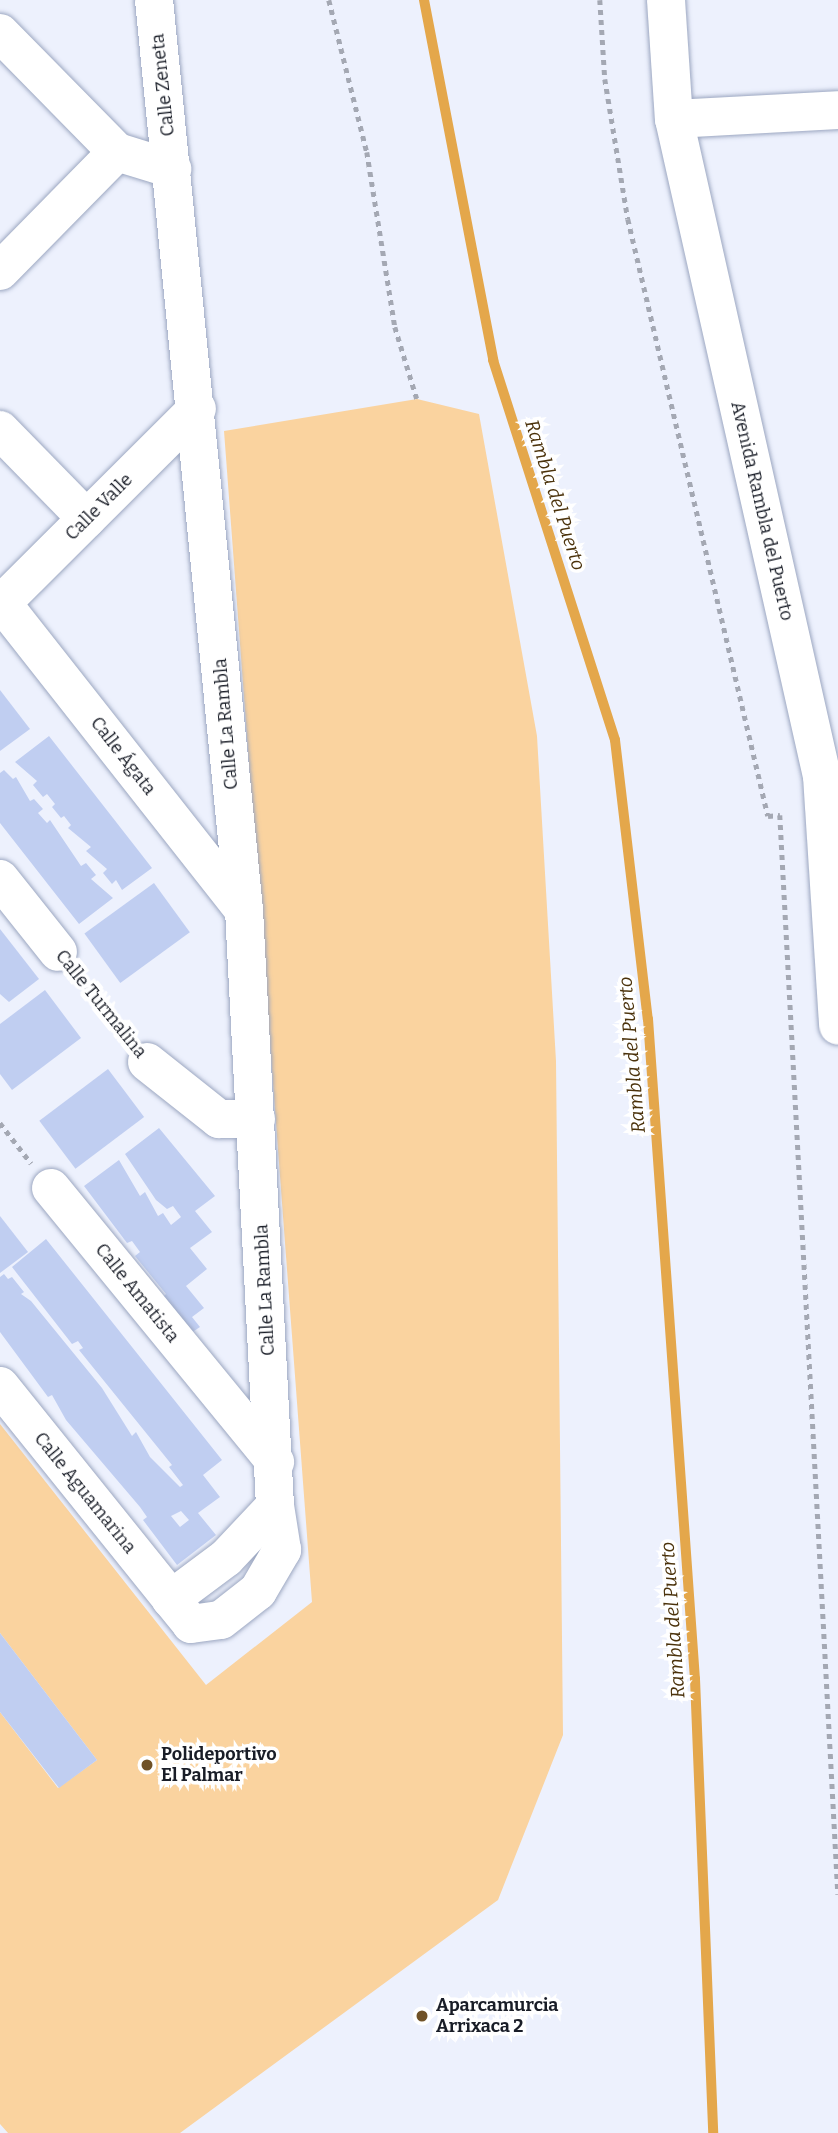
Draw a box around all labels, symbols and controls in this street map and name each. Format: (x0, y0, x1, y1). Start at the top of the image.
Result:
street label: Calle Zeneta (147, 33, 179, 137)
street label: Avenida Rambla del Puerto (726, 399, 798, 623)
water label: Rambla del Puerto (520, 417, 590, 573)
street label: Calle Valle (61, 469, 137, 545)
street label: Calle La Rambla (209, 657, 243, 791)
street label: Calle Ágata (86, 713, 160, 799)
street label: Calle Turmalina (51, 946, 151, 1062)
water label: Rambla del Puerto (614, 976, 650, 1134)
street label: Calle La Rambla (251, 1224, 279, 1356)
street label: Calle Amatista (91, 1239, 183, 1347)
street label: Calle Aguamarina (30, 1428, 140, 1558)
water label: Rambla del Puerto (656, 1541, 690, 1699)
place label: Polideportivo El Palmar (161, 1744, 277, 1786)
marker: Polideportivo El Palmar (139, 1757, 155, 1773)
place label: Aparcamurcia Arrixaca 2 (436, 1995, 558, 2038)
marker: Aparcamurcia Arrixaca 2 (414, 2008, 430, 2024)

